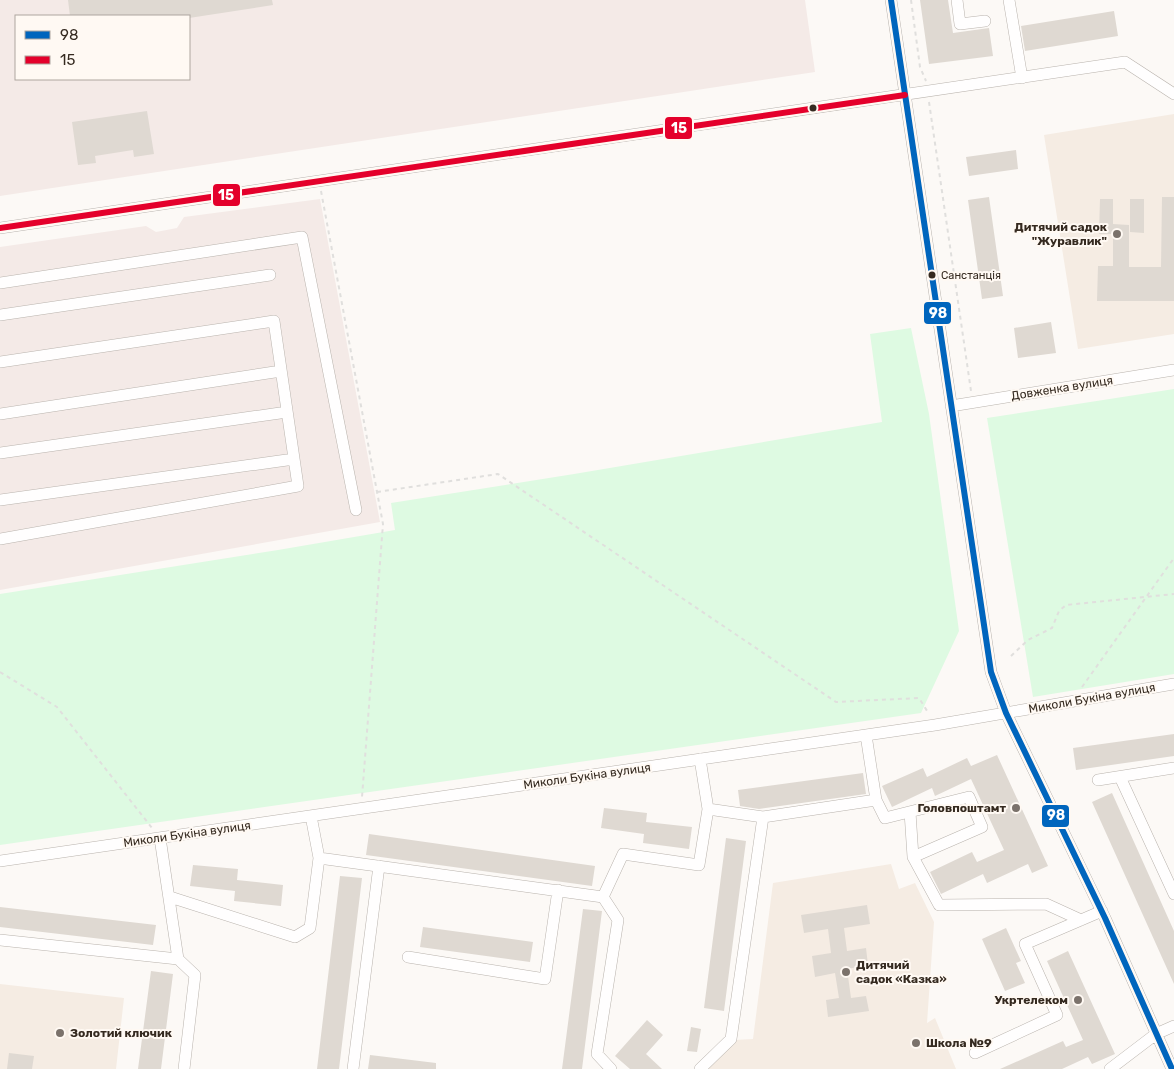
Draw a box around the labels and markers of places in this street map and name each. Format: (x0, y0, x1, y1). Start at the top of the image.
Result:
unlabelled marker (808, 103, 818, 113)
place label: Дитячий садок "Журавлик" (1014, 220, 1108, 248)
marker: Дитячий садок "Журавлик" (1111, 228, 1123, 240)
place label: Санстанція (941, 269, 1001, 282)
marker: Санстанція (927, 270, 937, 280)
place label: Головпоштамт (917, 801, 1006, 815)
marker: Головпоштамт (1010, 802, 1022, 814)
place label: Дитячий садок «Казка» (856, 958, 947, 986)
marker: Дитячий садок «Казка» (840, 966, 852, 978)
place label: Укртелеком (995, 993, 1068, 1007)
marker: Укртелеком (1072, 994, 1084, 1006)
place label: Золотий ключик (70, 1026, 173, 1040)
marker: Золотий ключик (54, 1027, 66, 1039)
place label: Школа №9 (926, 1036, 992, 1050)
marker: Школа №9 (910, 1037, 922, 1049)

